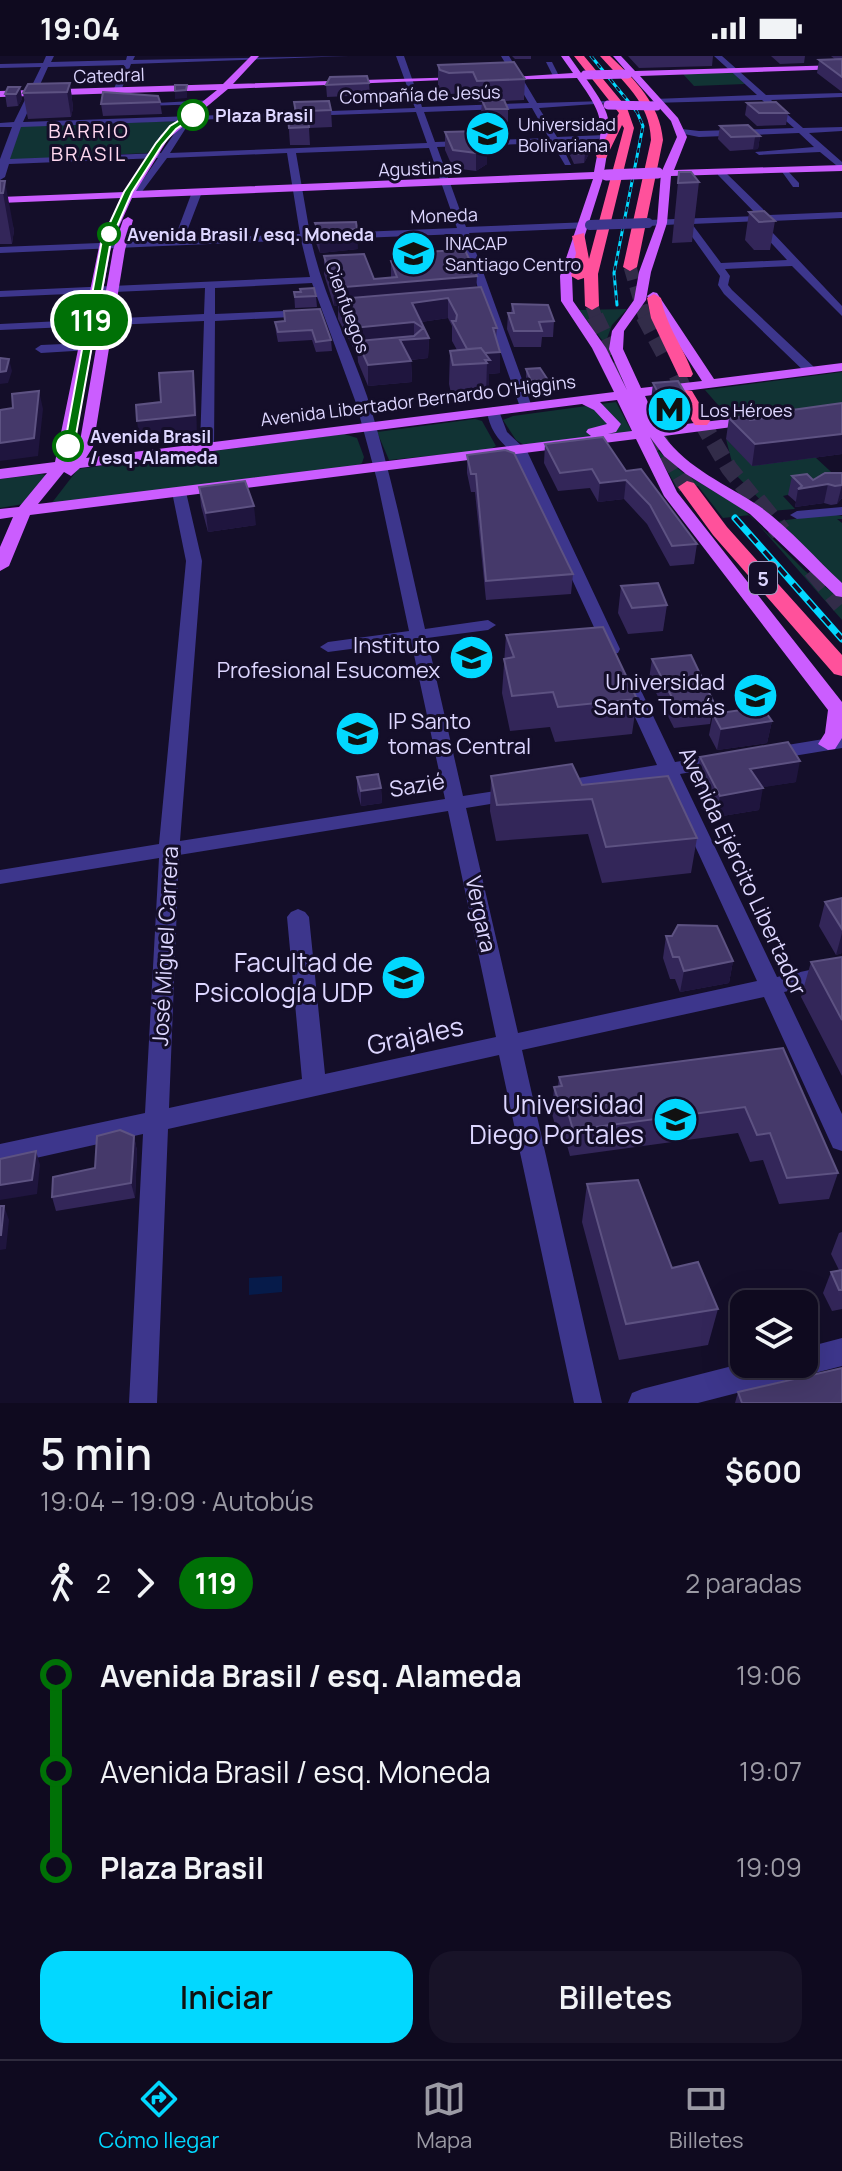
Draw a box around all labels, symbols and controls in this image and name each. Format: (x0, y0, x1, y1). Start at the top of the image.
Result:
text: 19:04 (40, 8, 120, 49)
street label: Catedral (73, 62, 145, 88)
street label: Compañía de Jesús (339, 79, 501, 109)
marker: Plaza Brasil (178, 100, 208, 130)
place label: Plaza Brasil (215, 103, 313, 127)
school or university icon: Universidad Bolivariana (463, 110, 511, 158)
place label: Universidad Bolivariana (518, 112, 616, 157)
district label: BARRIO BRASIL (48, 117, 130, 167)
street label: Agustinas (378, 155, 462, 181)
street label: Moneda (410, 202, 478, 228)
place label: Avenida Brasil / esq. Moneda (127, 222, 374, 246)
marker: Avenida Brasil / esq. Moneda (98, 223, 120, 245)
school or university icon: INACAP Santiago Centro (390, 229, 438, 277)
place label: INACAP Santiago Centro (445, 231, 581, 276)
street label: Cienfuegos (320, 258, 376, 356)
line badge: 119 (45, 294, 137, 346)
text: 119 (70, 301, 112, 339)
street label: Avenida Libertador Bernardo O'Higgins (259, 369, 577, 431)
metro station icon: Los Héroes (645, 386, 693, 434)
place label: Los Héroes (700, 398, 793, 422)
place label: Avenida Brasil / esq. Alameda (90, 424, 218, 469)
marker: Avenida Brasil / esq. Alameda (53, 431, 83, 461)
road number: 5 (749, 562, 777, 594)
place label: Instituto Profesional Esucomex (217, 630, 440, 685)
school or university icon: Instituto Profesional Esucomex (447, 634, 495, 682)
place label: Universidad Santo Tomás (594, 667, 725, 722)
school or university icon: Universidad Santo Tomás (732, 671, 780, 719)
place label: IP Santo tomas Central (388, 706, 531, 761)
school or university icon: IP Santo tomas Central (333, 710, 381, 758)
street label: Avenida Ejército Libertador (672, 742, 814, 1000)
street label: Sazié (387, 766, 447, 804)
street label: José Miguel Carrera (145, 845, 185, 1047)
street label: Vergara (458, 873, 504, 955)
place label: Facultad de Psicología UDP (194, 944, 373, 1010)
school or university icon: Facultad de Psicología UDP (380, 953, 428, 1001)
street label: Grajales (364, 1007, 466, 1063)
place label: Universidad Diego Portales (469, 1086, 644, 1152)
school or university icon: Universidad Diego Portales (651, 1095, 699, 1143)
map controls (730, 1290, 818, 1378)
button: layers (730, 1290, 818, 1378)
text: 5 min (40, 1423, 152, 1483)
text: $600 (725, 1451, 802, 1492)
text: 19:04 – 19:09 · Autobús (40, 1483, 314, 1519)
icon: walk (40, 1561, 84, 1605)
icon: forward (123, 1561, 167, 1605)
text: 119 (195, 1564, 237, 1602)
text: 2 (96, 1565, 111, 1601)
text: 2 paradas (685, 1565, 802, 1601)
text: Avenida Brasil / esq. Alameda (100, 1655, 522, 1696)
text: 19:06 (736, 1657, 802, 1693)
text: Avenida Brasil / esq. Moneda (100, 1751, 491, 1792)
text: 19:07 (739, 1753, 802, 1789)
text: Plaza Brasil (100, 1847, 264, 1888)
text: 19:09 (736, 1849, 802, 1885)
button: Iniciar (40, 1951, 413, 2043)
button: Billetes (429, 1951, 802, 2043)
tab: Cómo llegar (98, 2077, 219, 2155)
tab: Mapa (416, 2077, 472, 2155)
tab: Billetes (669, 2077, 744, 2155)

